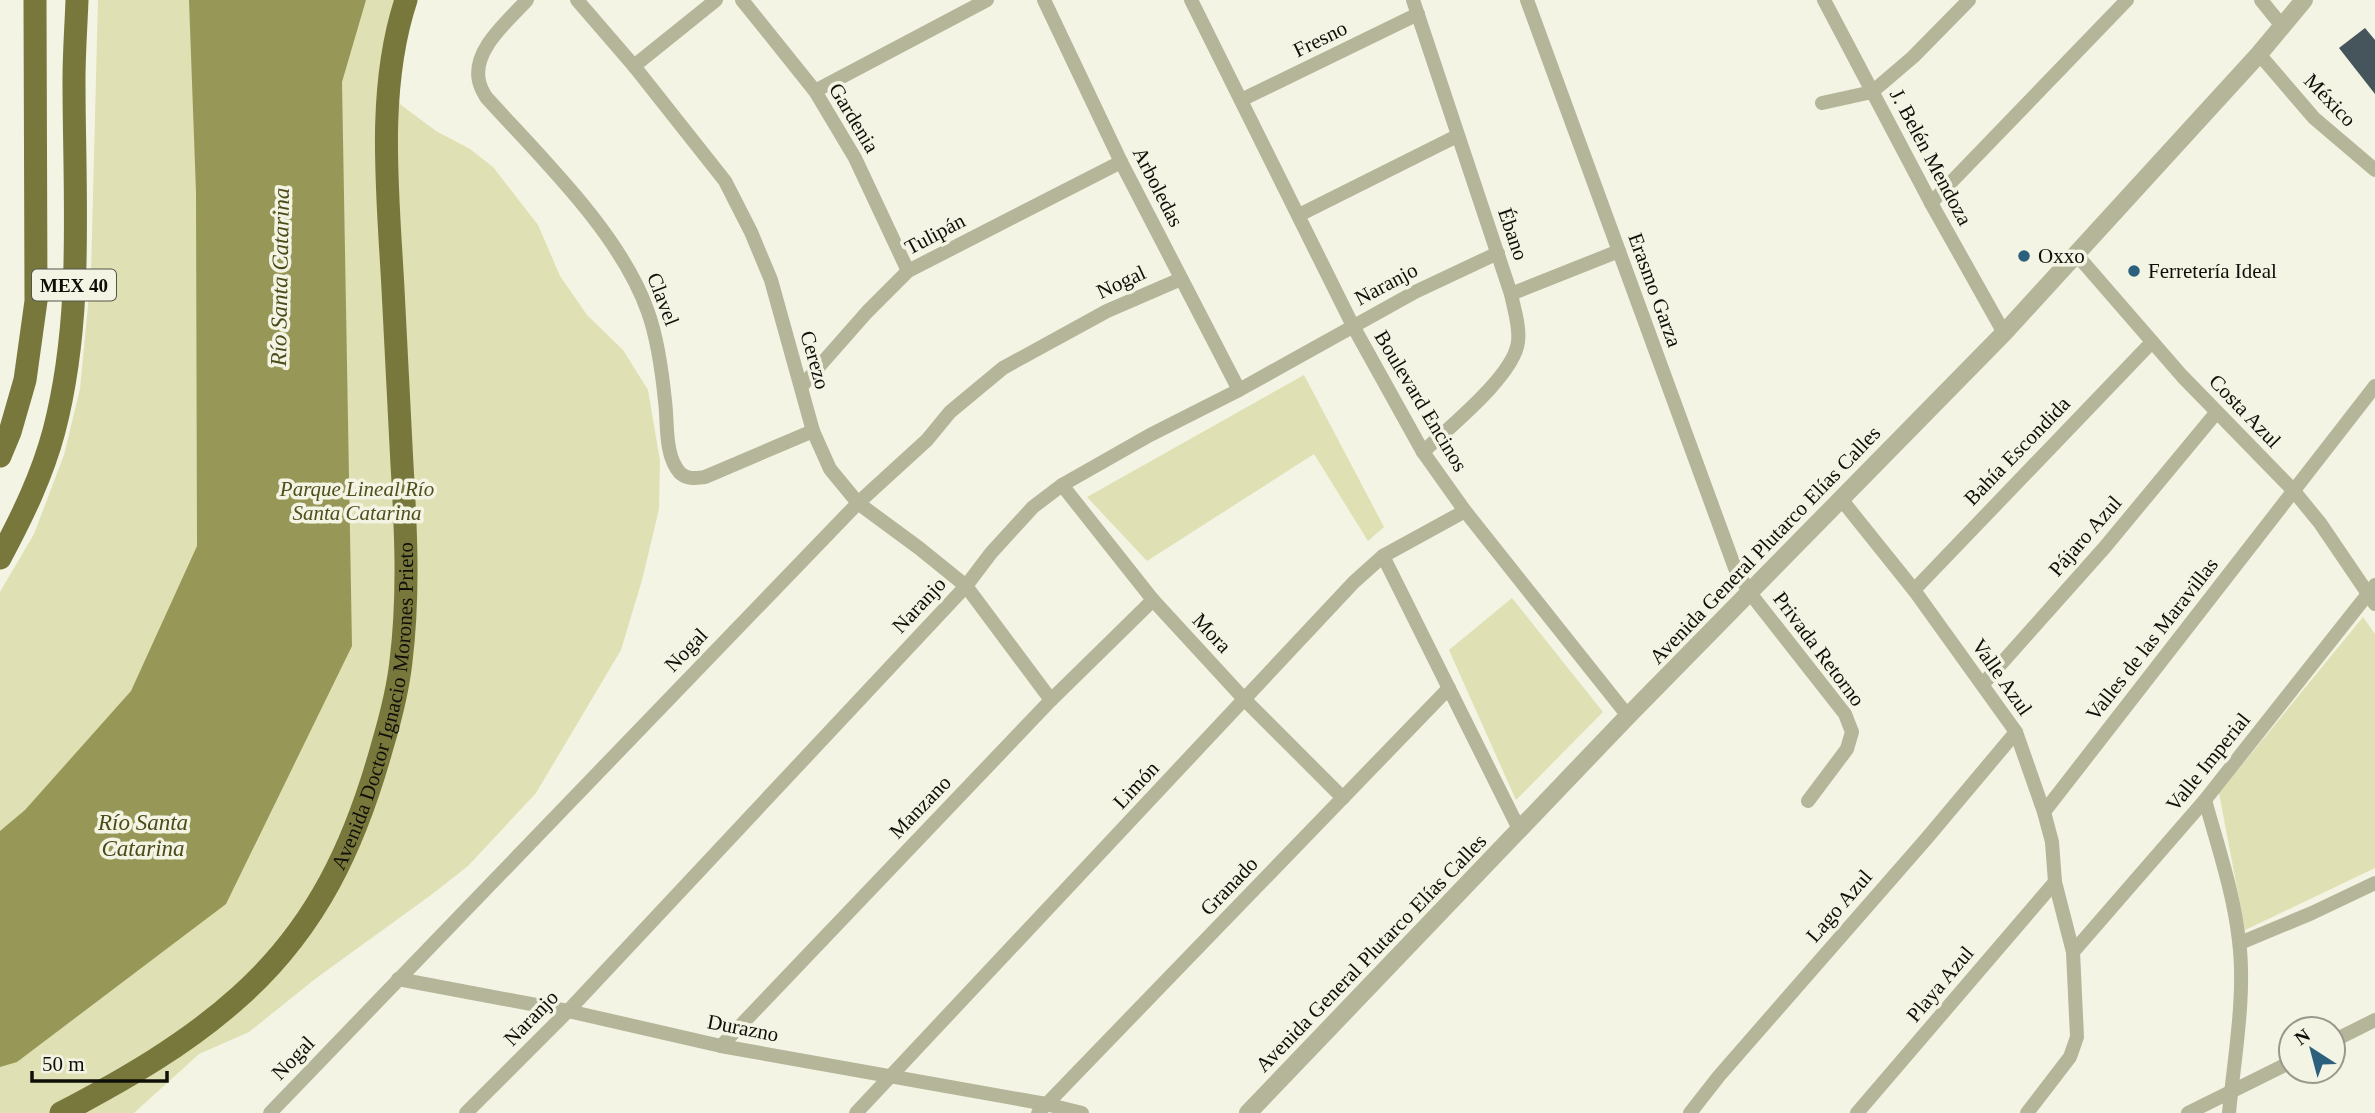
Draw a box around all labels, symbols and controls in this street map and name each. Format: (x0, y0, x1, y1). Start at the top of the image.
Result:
street label: Fresno (1289, 16, 1351, 62)
street label: México (2299, 69, 2361, 131)
street label: Gardenia (824, 79, 884, 158)
street label: J. Belén Mendoza (1885, 85, 1977, 230)
street label: Arboledas (1128, 143, 1188, 231)
water label: Río Santa Catarina (266, 187, 294, 368)
street label: Ébano (1493, 205, 1533, 263)
street label: Tulipán (901, 208, 970, 260)
street label: Erasmo Garza (1623, 230, 1687, 351)
place label: Oxxo (2038, 244, 2085, 268)
marker: Oxxo (2016, 248, 2032, 264)
street label: Naranjo (1351, 258, 1421, 310)
place label: Ferretería Ideal (2148, 259, 2277, 283)
street label: Nogal (1093, 260, 1149, 304)
marker: Ferretería Ideal (2126, 263, 2142, 279)
street label: Clavel (642, 269, 684, 329)
road number: MEX 40 (32, 270, 116, 300)
street label: Boulevard Encinos (1369, 326, 1473, 476)
street label: Cerezo (795, 328, 835, 392)
street label: Costa Azul (2204, 369, 2286, 453)
street label: Bahía Escondida (1959, 391, 2075, 510)
street label: Avenida General Plutarco Elías Calles (1645, 421, 1885, 669)
park label: Parque Lineal Río Santa Catarina (279, 477, 434, 525)
street label: Pájaro Azul (2044, 491, 2126, 581)
street label: Avenida Doctor Ignacio Morones Prieto (326, 542, 418, 874)
street label: Valles de las Maravillas (2081, 553, 2223, 725)
street label: Naranjo (887, 572, 951, 638)
street label: Privada Retorno (1768, 587, 1870, 711)
street label: Mora (1188, 608, 1237, 658)
street label: Nogal (660, 623, 713, 677)
street label: Valle Azul (1967, 634, 2037, 720)
street label: Valle Imperial (2161, 708, 2255, 816)
street label: Limón (1108, 756, 1164, 814)
street label: Manzano (884, 771, 956, 843)
water label: Río Santa Catarina (97, 810, 188, 861)
street label: Avenida General Plutarco Elías Calles (1251, 829, 1491, 1077)
street label: Granado (1195, 852, 1263, 920)
street label: Lago Azul (1801, 865, 1877, 947)
street label: Playa Azul (1901, 941, 1979, 1027)
street label: Naranjo (499, 985, 563, 1051)
street label: Durazno (705, 1009, 781, 1047)
north arrow (2277, 1015, 2347, 1085)
text: N (2291, 1024, 2314, 1049)
street label: Nogal (267, 1031, 320, 1085)
scale bar (32, 1040, 166, 1084)
text: 50 m (42, 1052, 85, 1076)

